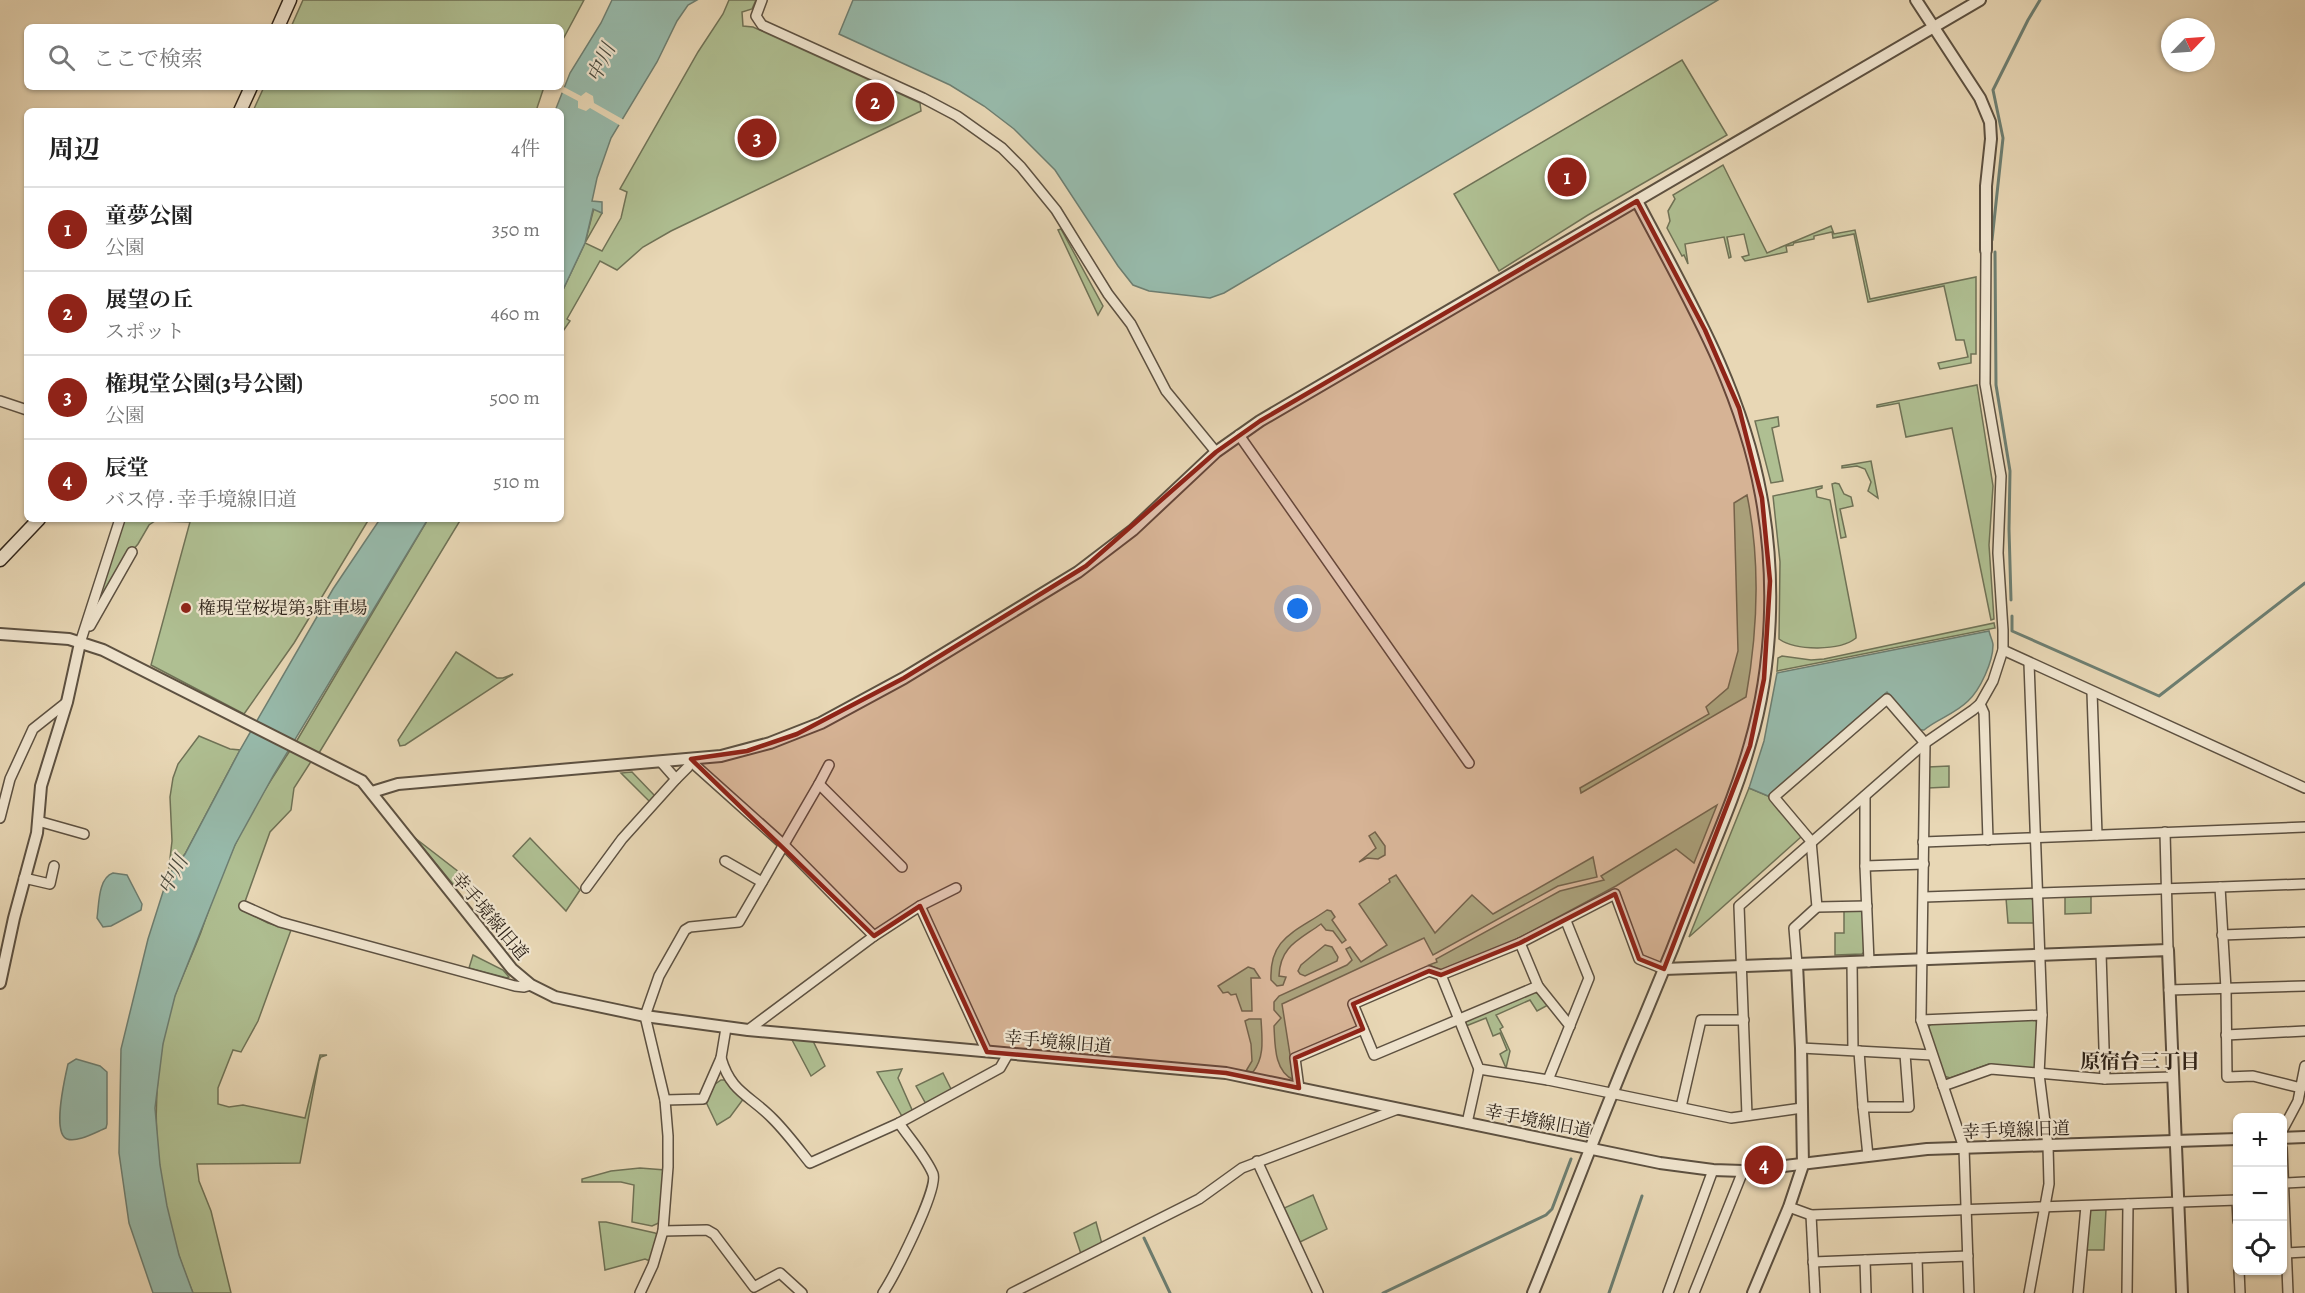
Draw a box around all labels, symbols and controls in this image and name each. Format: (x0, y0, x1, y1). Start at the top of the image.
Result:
north arrow (2161, 18, 2215, 72)
search box (24, 24, 564, 90)
water label: 中川 (580, 37, 623, 87)
icon: search (45, 41, 78, 74)
text: ここで検索 (93, 44, 203, 74)
pin: 2 (856, 80, 894, 124)
pin: 3 (738, 116, 777, 160)
text: 周辺 (48, 132, 100, 167)
text: 4件 (511, 135, 540, 162)
pin: 1 (1548, 154, 1586, 200)
text: 童夢公園 (105, 201, 193, 231)
text: 1 (64, 216, 71, 243)
text: 350 m (492, 216, 540, 243)
text: 公園 (105, 234, 145, 261)
text: 展望の丘 (105, 285, 193, 315)
text: 2 (63, 300, 72, 327)
text: 460 m (490, 300, 540, 327)
text: スポット (105, 318, 185, 345)
text: 権現堂公園(3号公園) (105, 369, 303, 399)
text: 3 (63, 384, 72, 411)
text: 500 m (489, 384, 540, 411)
text: 公園 (105, 402, 145, 429)
text: 辰堂 (105, 453, 149, 483)
text: 4 (63, 468, 72, 495)
text: 510 m (493, 468, 540, 495)
text: バス停 · 幸手境線旧道 (105, 486, 297, 513)
your location (1283, 594, 1312, 623)
place label: 権現堂桜堤第3駐車場 (198, 596, 368, 620)
marker: 権現堂桜堤第3駐車場 (179, 601, 193, 615)
water label: 中川 (152, 849, 195, 899)
street label: 幸手境線旧道 (446, 867, 534, 965)
street label: 幸手境線旧道 (1003, 1025, 1113, 1059)
district label: 原宿台三丁目 (2080, 1048, 2200, 1075)
street label: 幸手境線旧道 (1483, 1099, 1593, 1143)
map controls (2233, 1113, 2287, 1275)
button: + (2233, 1113, 2287, 1167)
street label: 幸手境線旧道 (1962, 1116, 2070, 1144)
pin: 4 (1744, 1142, 1784, 1188)
button: − (2233, 1167, 2287, 1221)
button: locate (2233, 1221, 2287, 1275)

